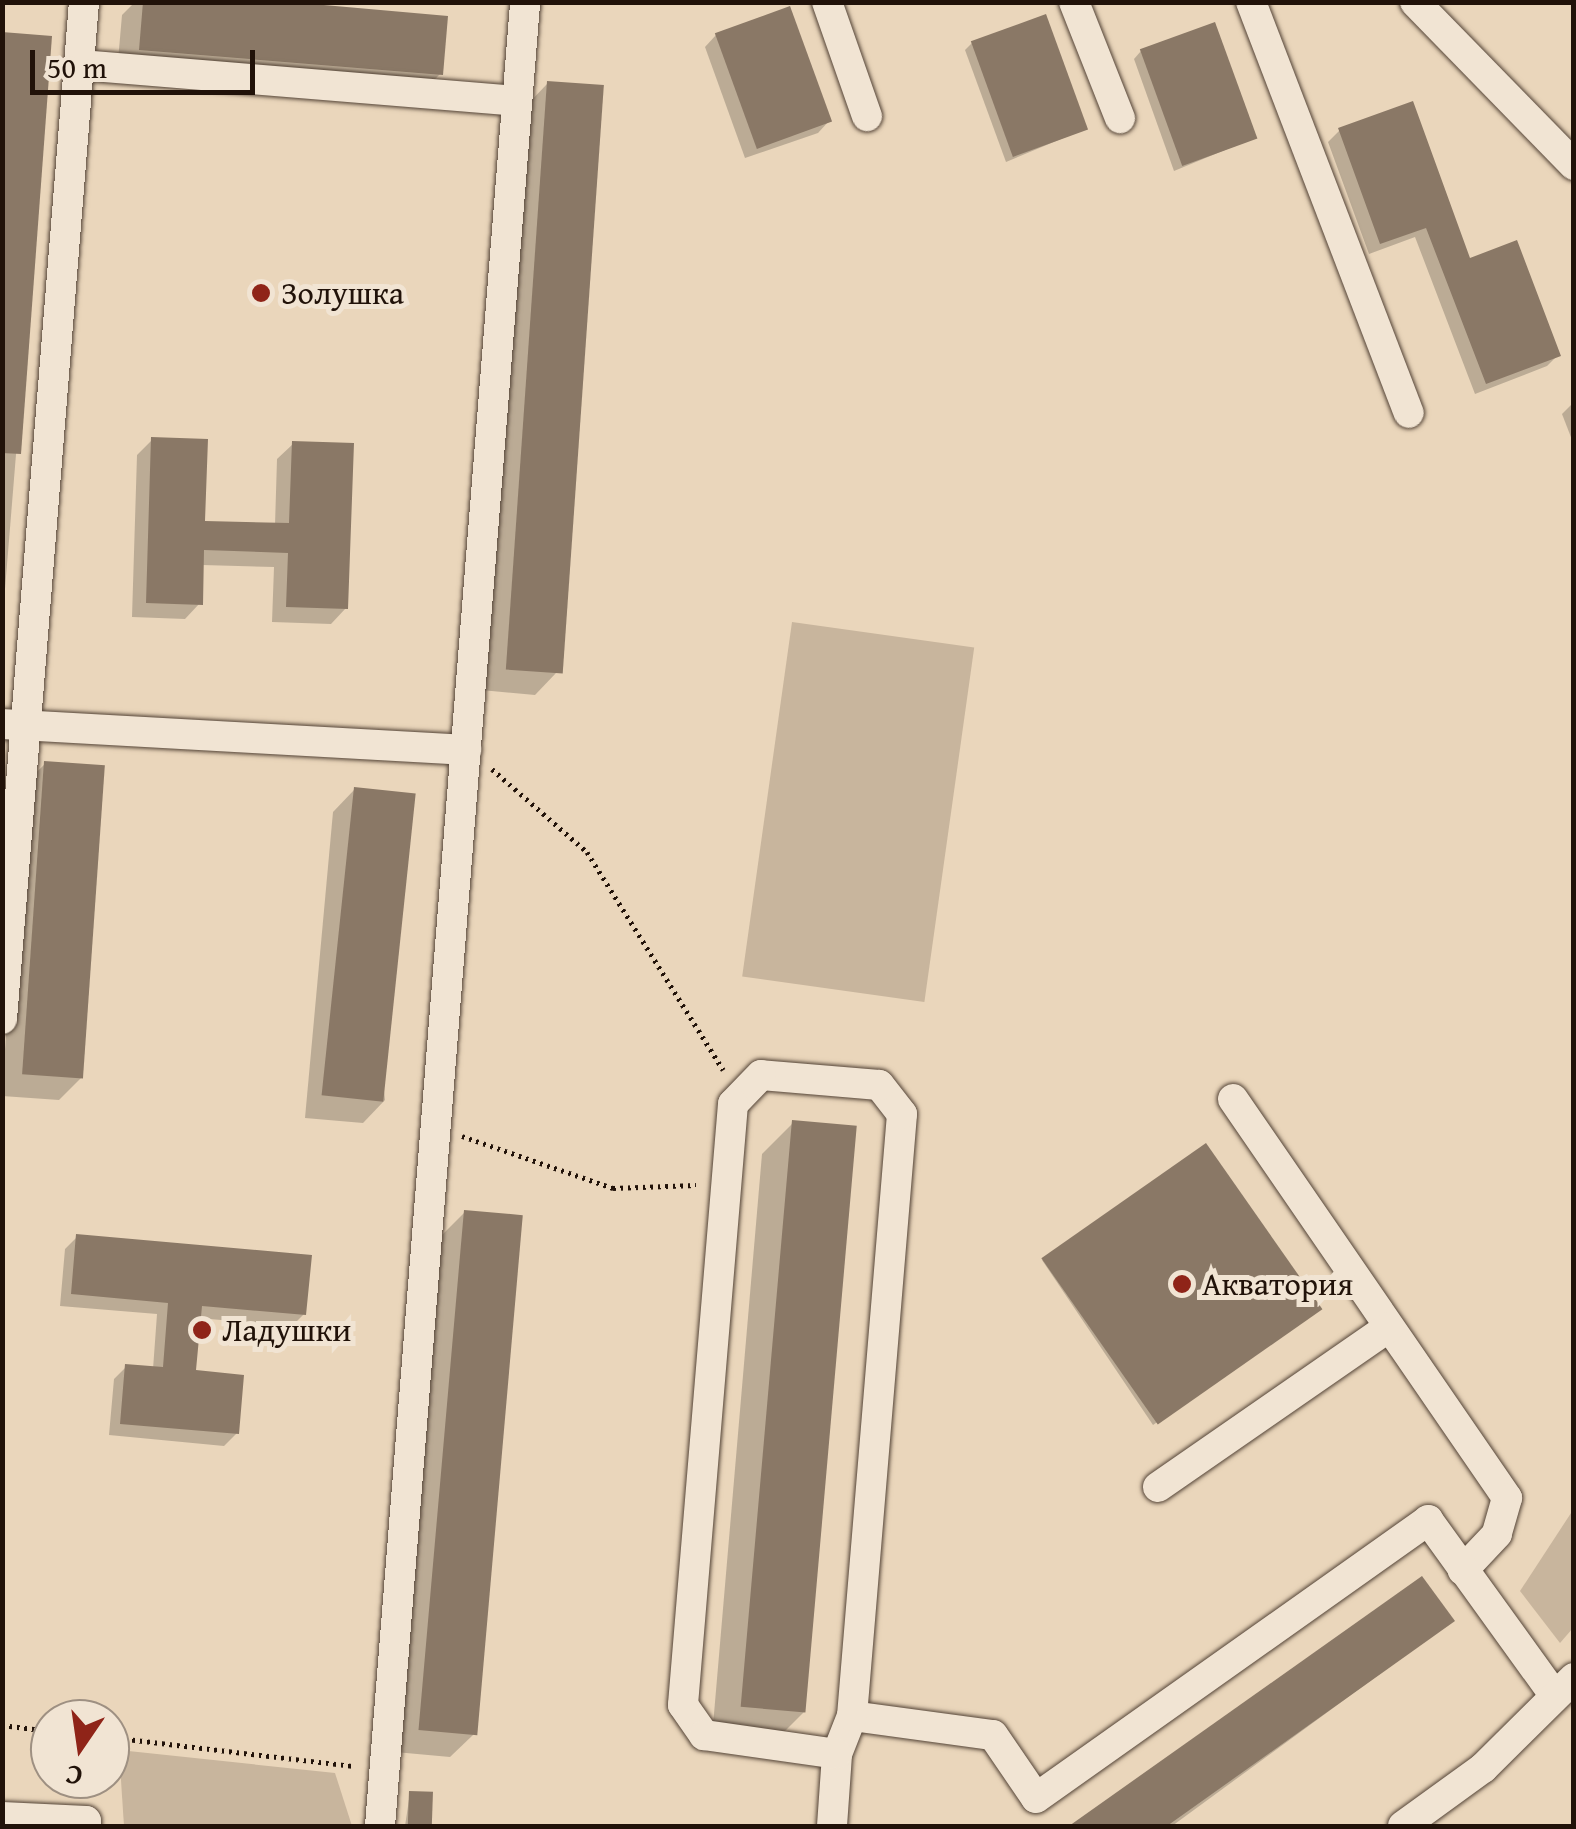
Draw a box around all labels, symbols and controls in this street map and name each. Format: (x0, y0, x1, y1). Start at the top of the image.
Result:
scale bar (35, 30, 260, 92)
text: 50 m (47, 45, 107, 89)
place label: Золушка (281, 274, 404, 312)
marker: Золушка (250, 282, 272, 304)
place label: Акватория (1202, 1265, 1353, 1303)
marker: Акватория (1171, 1273, 1193, 1295)
place label: Ладушки (222, 1311, 351, 1349)
marker: Ладушки (191, 1319, 213, 1341)
north arrow (30, 1699, 130, 1799)
text: С (61, 1755, 86, 1799)

